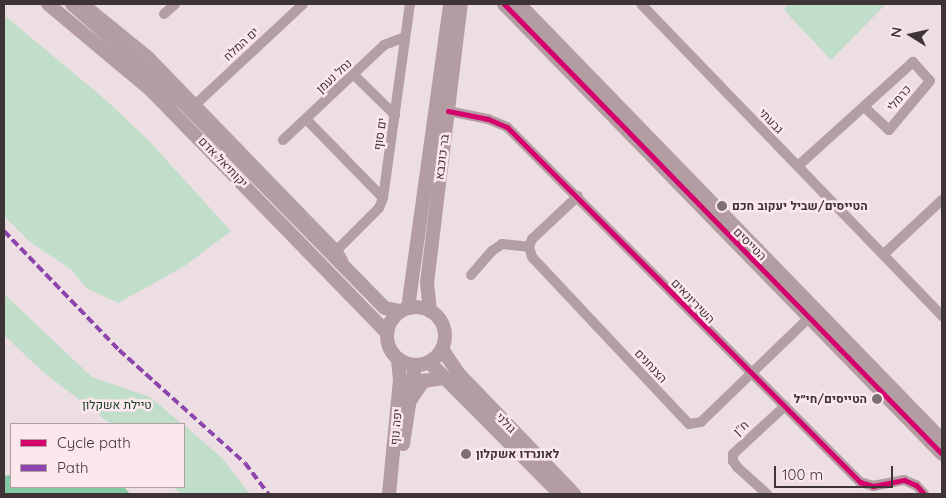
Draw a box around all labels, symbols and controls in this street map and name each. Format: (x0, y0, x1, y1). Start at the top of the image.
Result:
north arrow (886, 10, 936, 60)
street label: ים המלח (220, 24, 262, 64)
text: N (886, 26, 906, 39)
street label: נחל נעמן (313, 56, 355, 96)
street label: כרמלי (884, 82, 914, 114)
street label: גבעתי (756, 106, 786, 136)
street label: ים סוף (371, 117, 389, 151)
street label: בר כוכבא (432, 133, 452, 181)
street label: יקותיאל אדם (195, 134, 251, 190)
place label: הטייסים/שביל יעקוב חכם (732, 199, 868, 213)
marker: הטייסים/שביל יעקוב חכם (716, 200, 728, 212)
street label: הטייסים (731, 225, 769, 263)
street label: השיריונאים (668, 276, 718, 326)
street label: הצנחנים (632, 346, 670, 386)
place label: הטייסים/חי״ל (794, 392, 867, 406)
marker: הטייסים/חי״ל (871, 393, 883, 405)
park label: טיילת אשקלון (82, 398, 152, 412)
street label: יפה נוף (387, 408, 405, 446)
street label: גולני (493, 410, 519, 436)
street label: ח"ן (730, 418, 752, 438)
legend (10, 423, 185, 488)
text: Cycle path (57, 433, 131, 452)
place label: לאונרדו אשקלון (476, 447, 559, 461)
marker: לאונרדו אשקלון (460, 448, 472, 460)
scale bar (776, 456, 895, 488)
text: Path (57, 458, 89, 477)
text: 100 m (782, 465, 823, 484)

